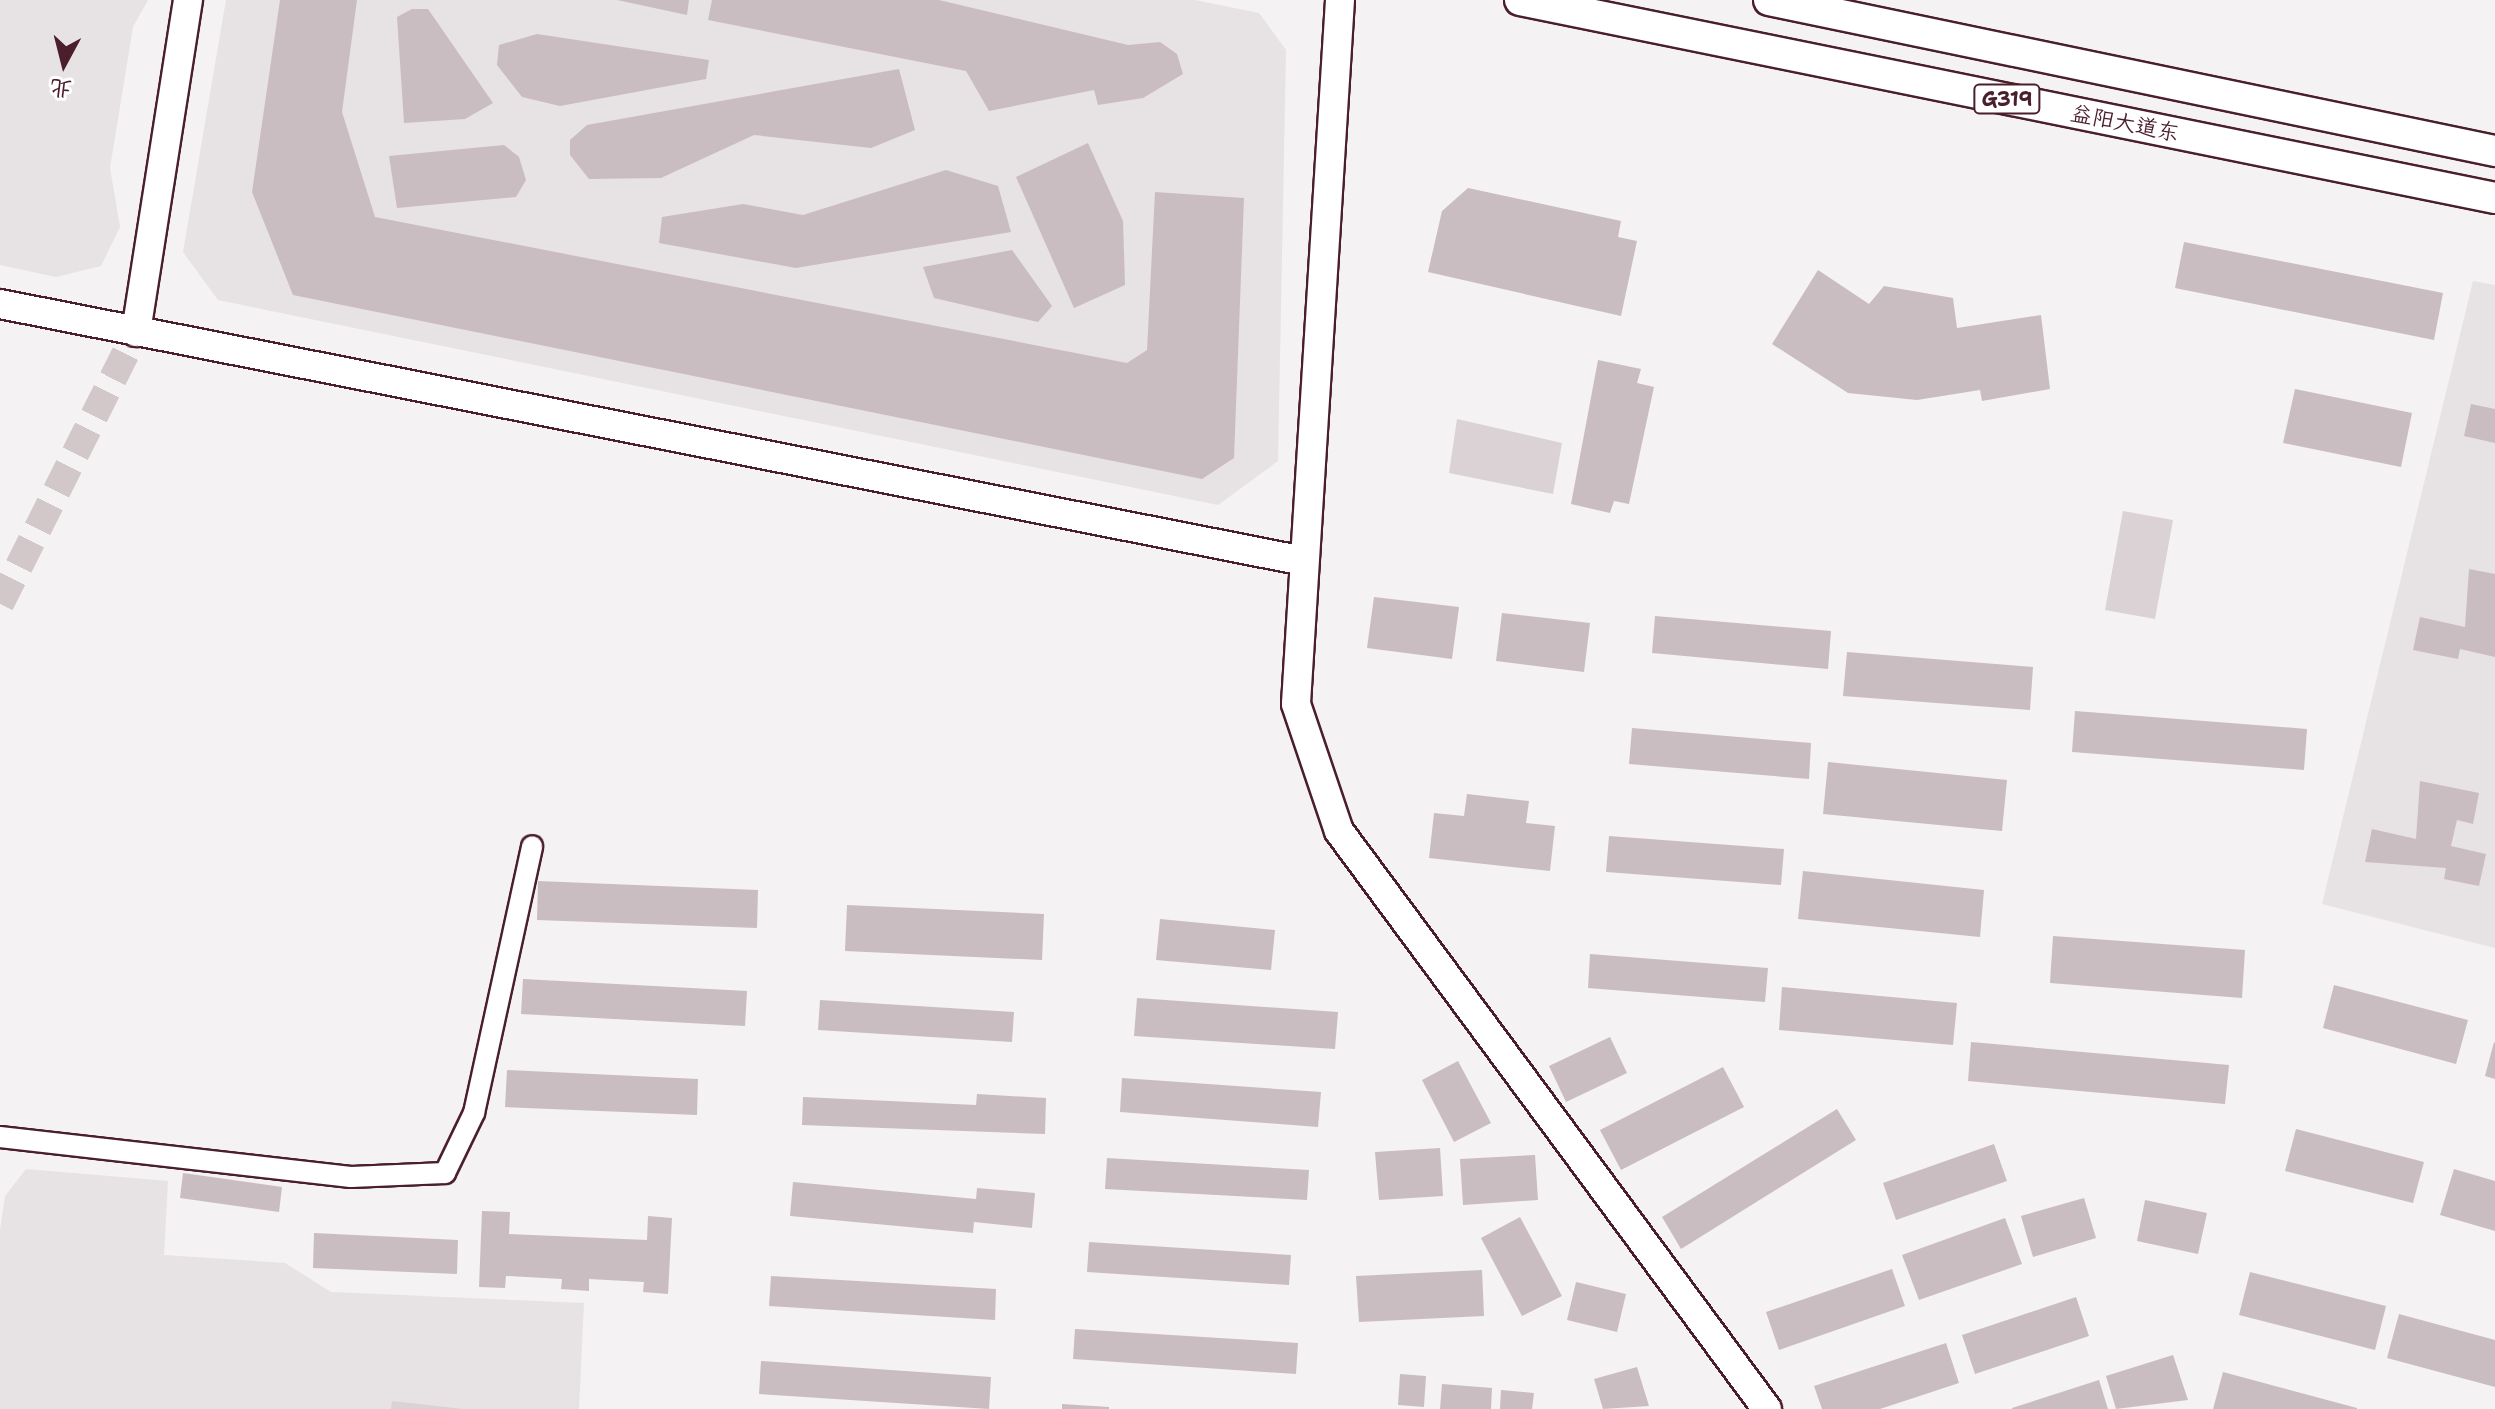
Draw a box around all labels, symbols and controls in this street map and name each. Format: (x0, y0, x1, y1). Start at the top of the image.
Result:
north arrow (24, 24, 104, 104)
text: 北 (48, 73, 74, 104)
road number: G319 (1973, 83, 2041, 115)
street label: 益阳大道东 (2068, 100, 2182, 146)

